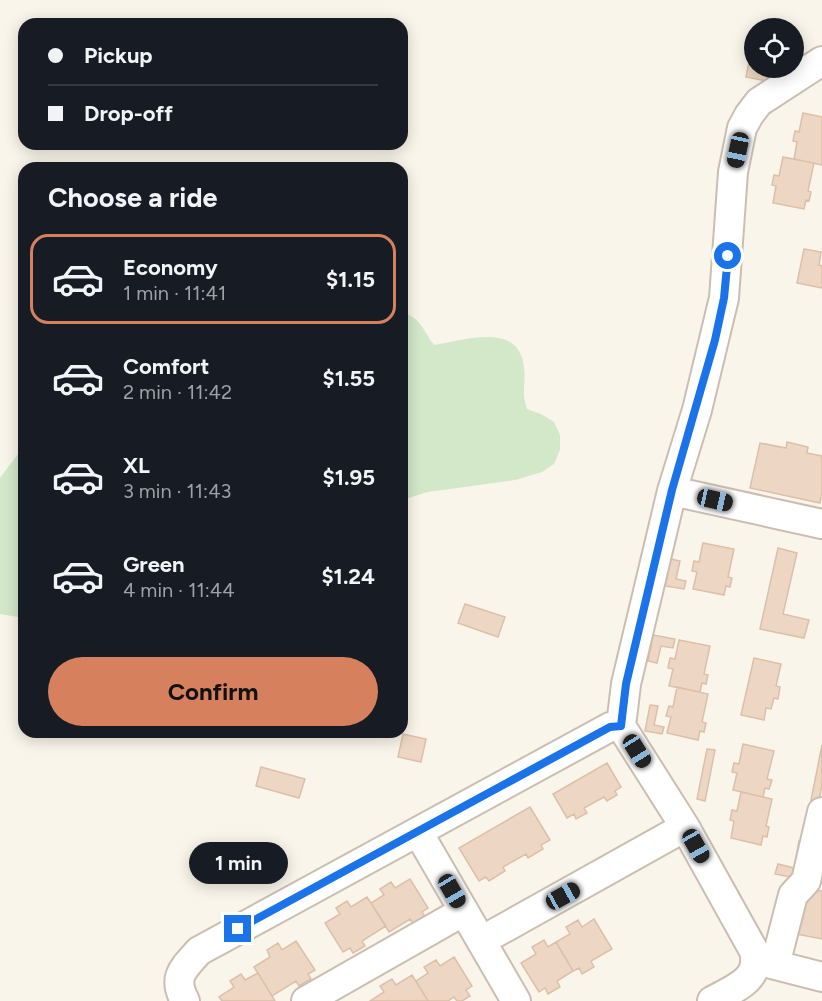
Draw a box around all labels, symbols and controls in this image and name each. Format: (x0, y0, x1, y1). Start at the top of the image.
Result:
map controls (744, 18, 804, 78)
button: locate (744, 18, 804, 78)
text: Pickup (84, 42, 153, 69)
text: Drop-off (84, 100, 173, 127)
car (725, 131, 751, 169)
text: Choose a ride (48, 181, 217, 214)
route start (714, 242, 741, 269)
icon: car (51, 252, 105, 306)
text: Economy (123, 254, 218, 281)
text: $1.15 (326, 266, 375, 293)
text: 1 min · 11:41 (123, 281, 226, 305)
icon: car (51, 351, 105, 405)
text: Comfort (123, 353, 209, 380)
text: $1.55 (323, 365, 375, 392)
text: 2 min · 11:42 (123, 380, 232, 404)
icon: car (51, 450, 105, 504)
text: XL (123, 452, 150, 479)
text: $1.95 (323, 464, 375, 491)
text: 3 min · 11:43 (123, 479, 231, 503)
car (695, 487, 735, 513)
icon: car (51, 549, 105, 603)
text: Green (123, 551, 185, 578)
text: $1.24 (321, 563, 375, 590)
text: 4 min · 11:44 (123, 578, 235, 602)
button: Confirm (48, 657, 378, 726)
car (620, 731, 654, 771)
car (679, 826, 713, 866)
callout: 1 min (188, 842, 288, 884)
text: 1 min (215, 851, 262, 875)
car (435, 871, 469, 911)
car (543, 879, 583, 913)
route end (224, 915, 251, 942)

